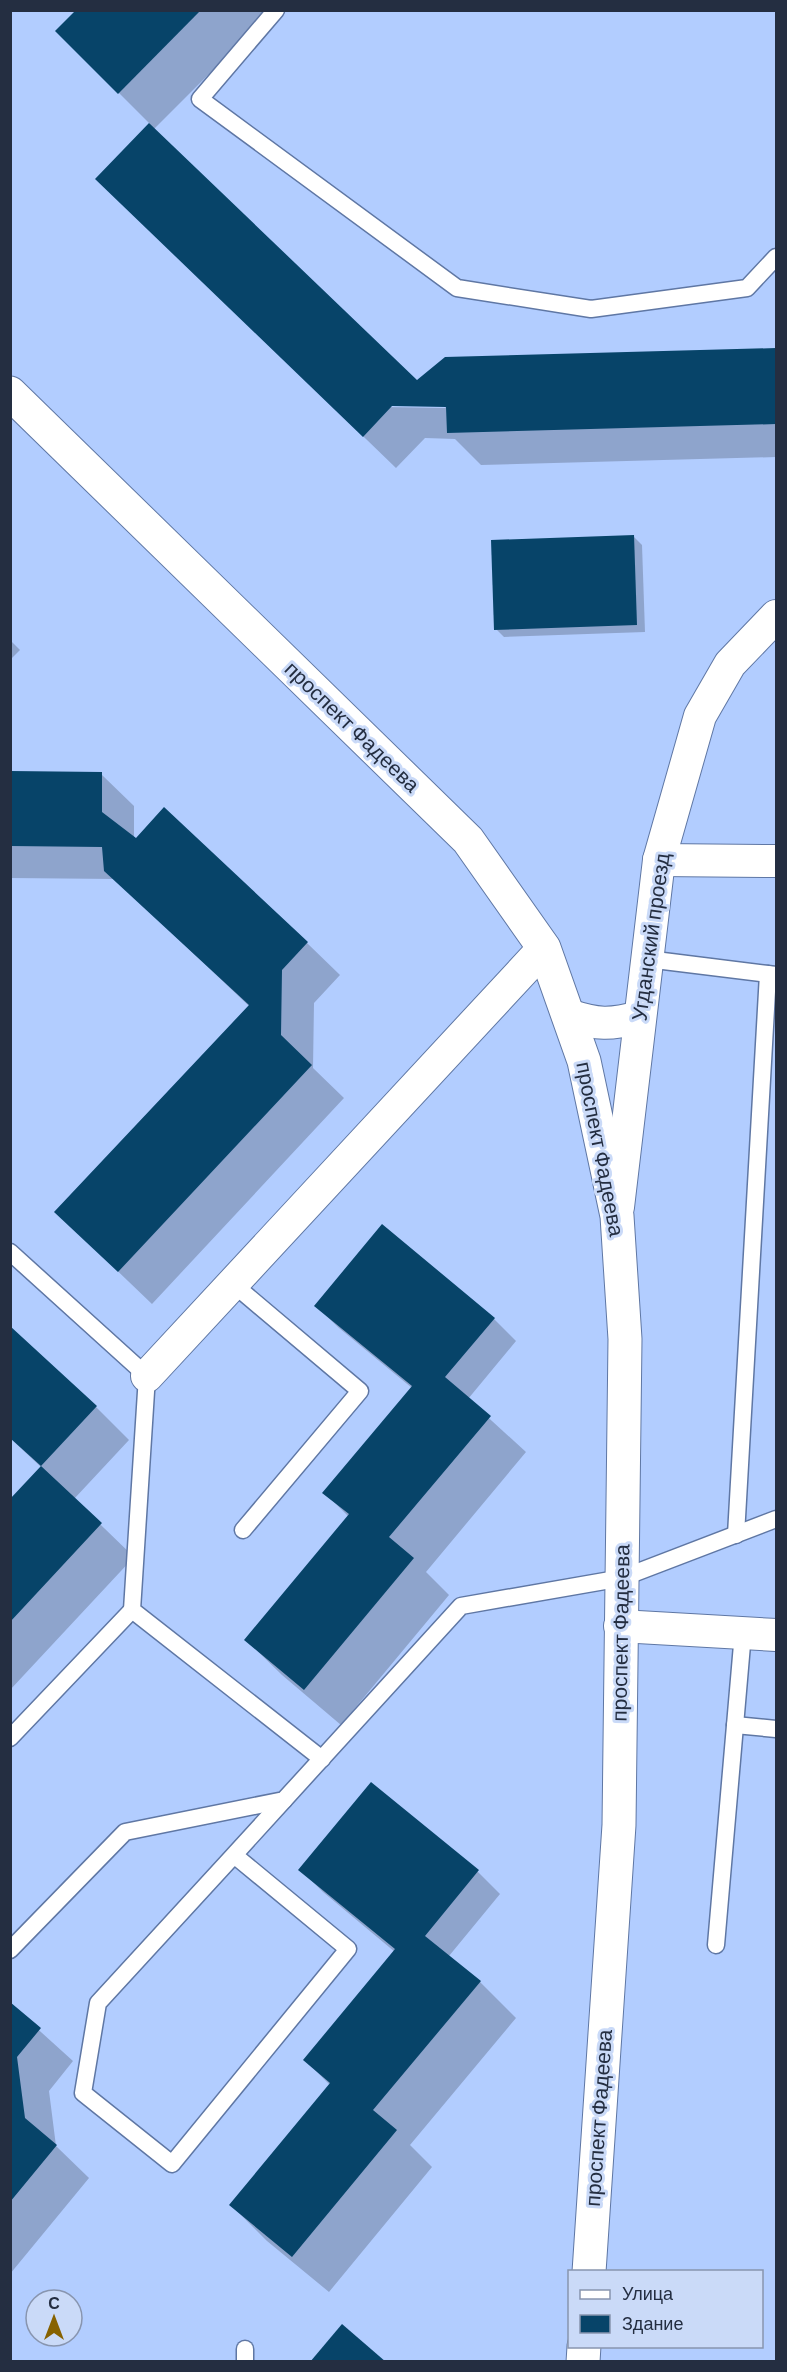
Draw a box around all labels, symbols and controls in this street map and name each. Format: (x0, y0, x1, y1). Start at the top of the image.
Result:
street label: проспект Фадеева (281, 655, 426, 797)
street label: Угданский проезд (625, 851, 674, 1022)
street label: проспект Фадеева (572, 1059, 631, 1238)
street label: проспект Фадеева (605, 1544, 634, 1722)
street label: проспект Фадеева (579, 2028, 616, 2207)
legend (568, 2270, 763, 2348)
text: Улица (622, 2282, 674, 2304)
north arrow (24, 2288, 84, 2348)
text: С (48, 2293, 60, 2312)
text: Здание (622, 2312, 683, 2334)

